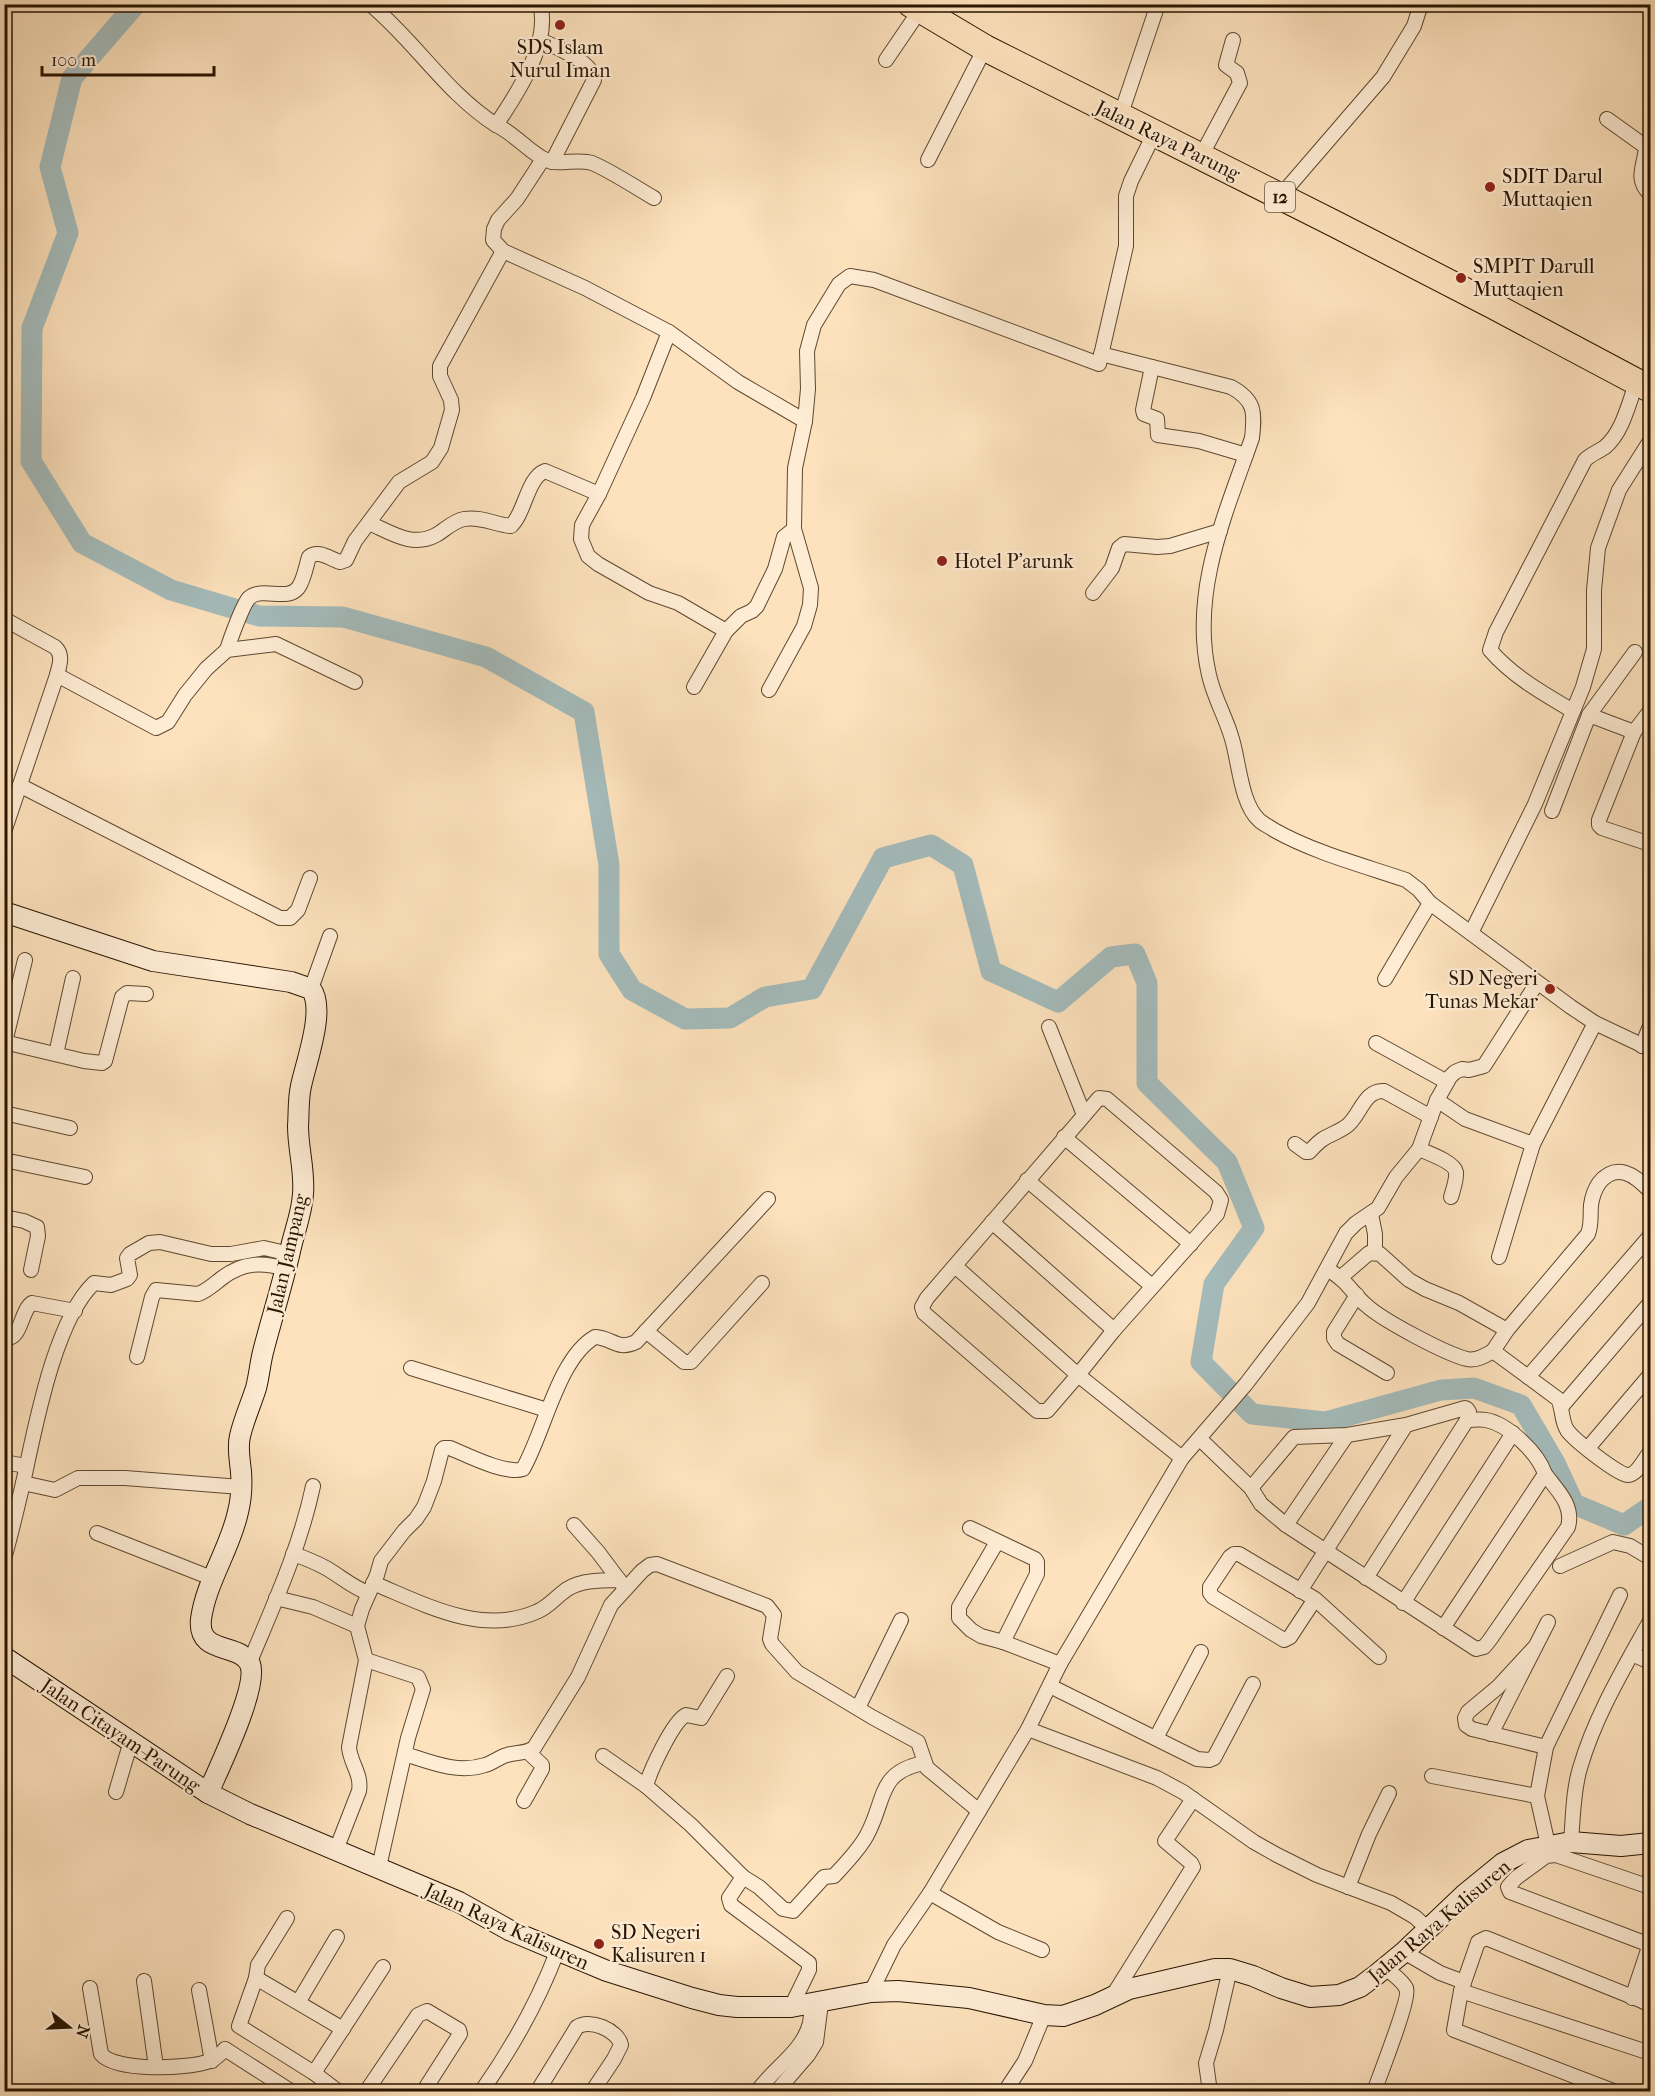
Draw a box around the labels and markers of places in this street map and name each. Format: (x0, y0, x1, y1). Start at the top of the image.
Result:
marker: SDS Islam Nurul Iman (553, 18, 567, 32)
place label: SDS Islam Nurul Iman (509, 36, 611, 82)
place label: SDIT Darul Muttaqien (1502, 165, 1603, 211)
marker: SDIT Darul Muttaqien (1483, 180, 1497, 194)
place label: SMPIT Darull Muttaqien (1473, 255, 1595, 301)
marker: SMPIT Darull Muttaqien (1454, 271, 1468, 285)
place label: Hotel P'arunk (954, 550, 1074, 573)
marker: Hotel P'arunk (935, 554, 949, 568)
place label: SD Negeri Tunas Mekar (1425, 967, 1538, 1013)
marker: SD Negeri Tunas Mekar (1543, 982, 1557, 996)
place label: SD Negeri Kalisuren 1 (611, 1921, 706, 1967)
marker: SD Negeri Kalisuren 1 (592, 1937, 606, 1951)

